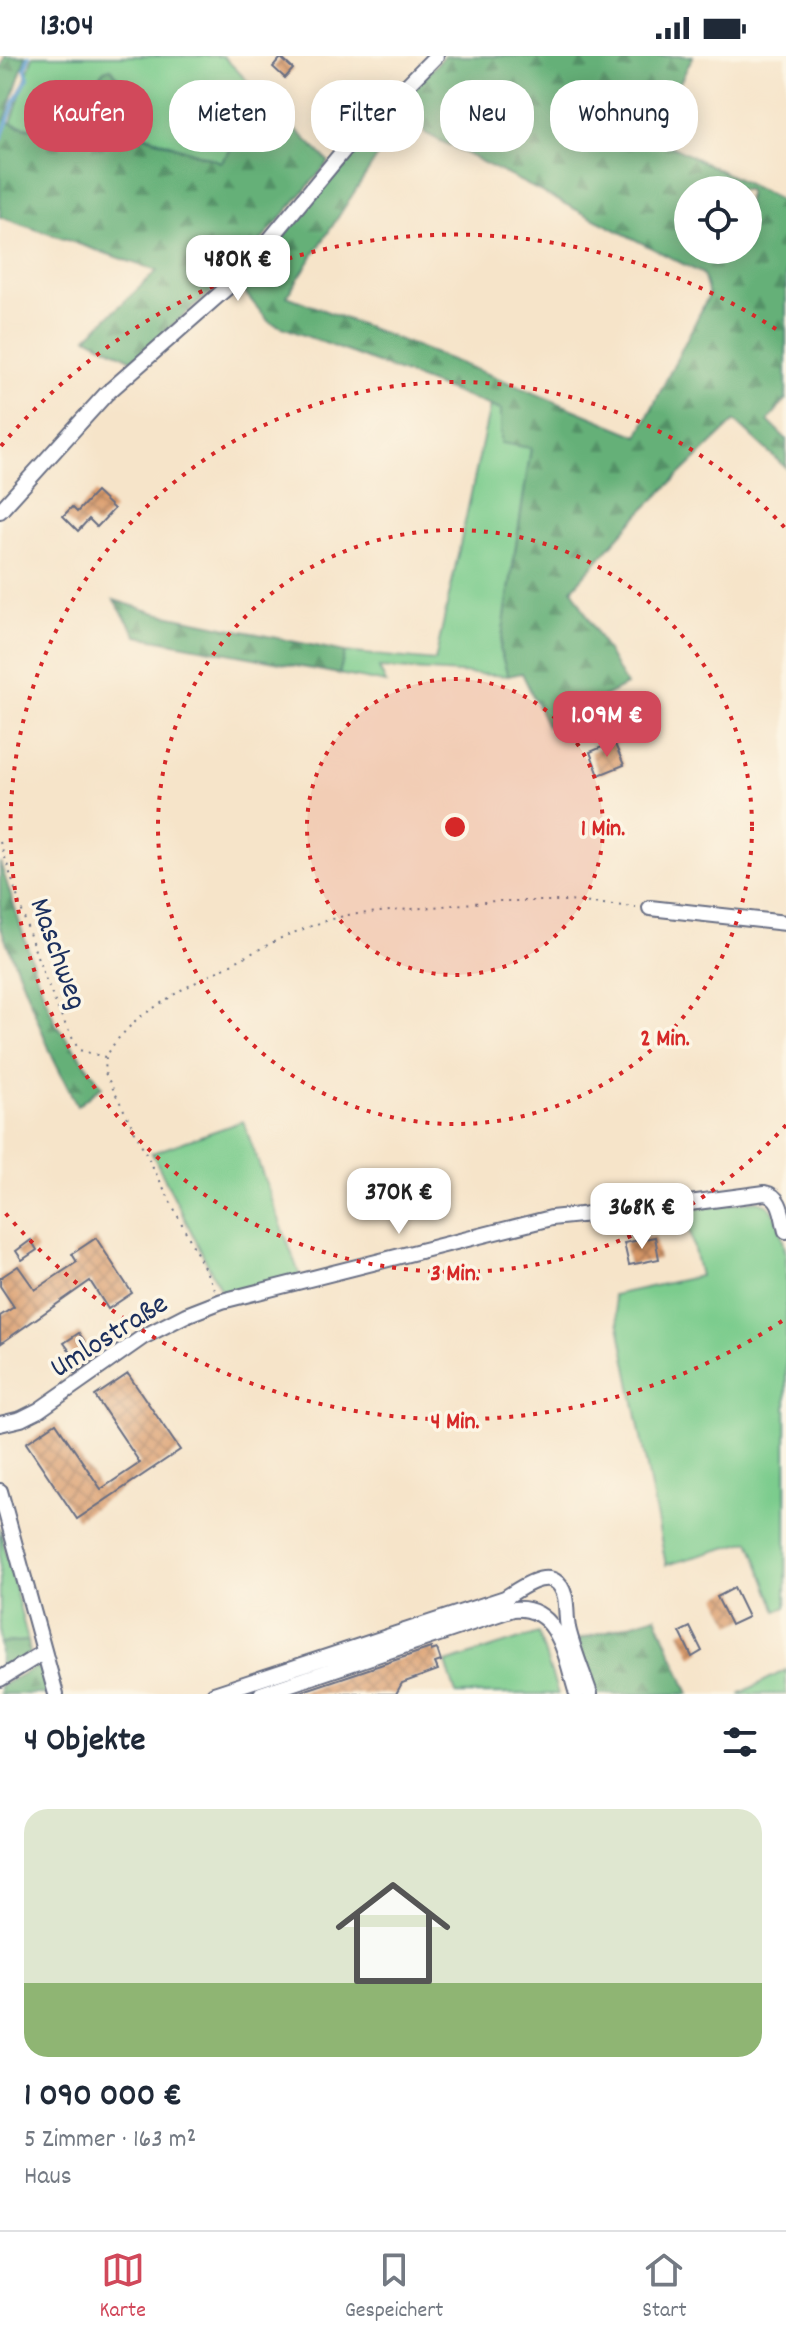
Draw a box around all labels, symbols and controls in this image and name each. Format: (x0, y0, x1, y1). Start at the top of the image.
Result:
text: 13:04 (40, 7, 94, 50)
chip: Kaufen (24, 80, 153, 152)
chip: Mieten (169, 80, 295, 152)
chip: Filter (311, 80, 424, 152)
chip: Neu (440, 80, 534, 152)
chip: Wohnung (550, 80, 698, 152)
map controls (674, 176, 762, 264)
button: locate (674, 176, 762, 264)
pin: 480K € (173, 235, 303, 303)
text: 480K € (204, 242, 272, 279)
pin: 1.09M € (533, 691, 681, 759)
text: 1.09M € (571, 698, 643, 735)
centre of rings (441, 813, 469, 841)
text: 1 Min. (581, 813, 625, 847)
street label: Maschweg (16, 893, 96, 1016)
text: 2 Min. (640, 1023, 690, 1057)
pin: 370K € (334, 1168, 464, 1236)
text: 370K € (365, 1175, 433, 1212)
pin: 368K € (577, 1183, 707, 1251)
text: 368K € (608, 1190, 676, 1227)
text: 3 Min. (430, 1258, 480, 1292)
street label: Umlostraße (43, 1285, 178, 1391)
text: 4 Min. (431, 1406, 480, 1440)
text: 4 Objekte (24, 1718, 145, 1767)
icon: filters (718, 1720, 762, 1764)
icon: home (321, 1861, 465, 2005)
text: 1 090 000 € (24, 2073, 182, 2122)
text: 5 Zimmer · 163 m² (24, 2122, 196, 2159)
text: Haus (24, 2159, 72, 2196)
tab: Karte (99, 2248, 146, 2327)
tab: Gespeichert (345, 2248, 443, 2327)
tab: Start (642, 2248, 687, 2327)

